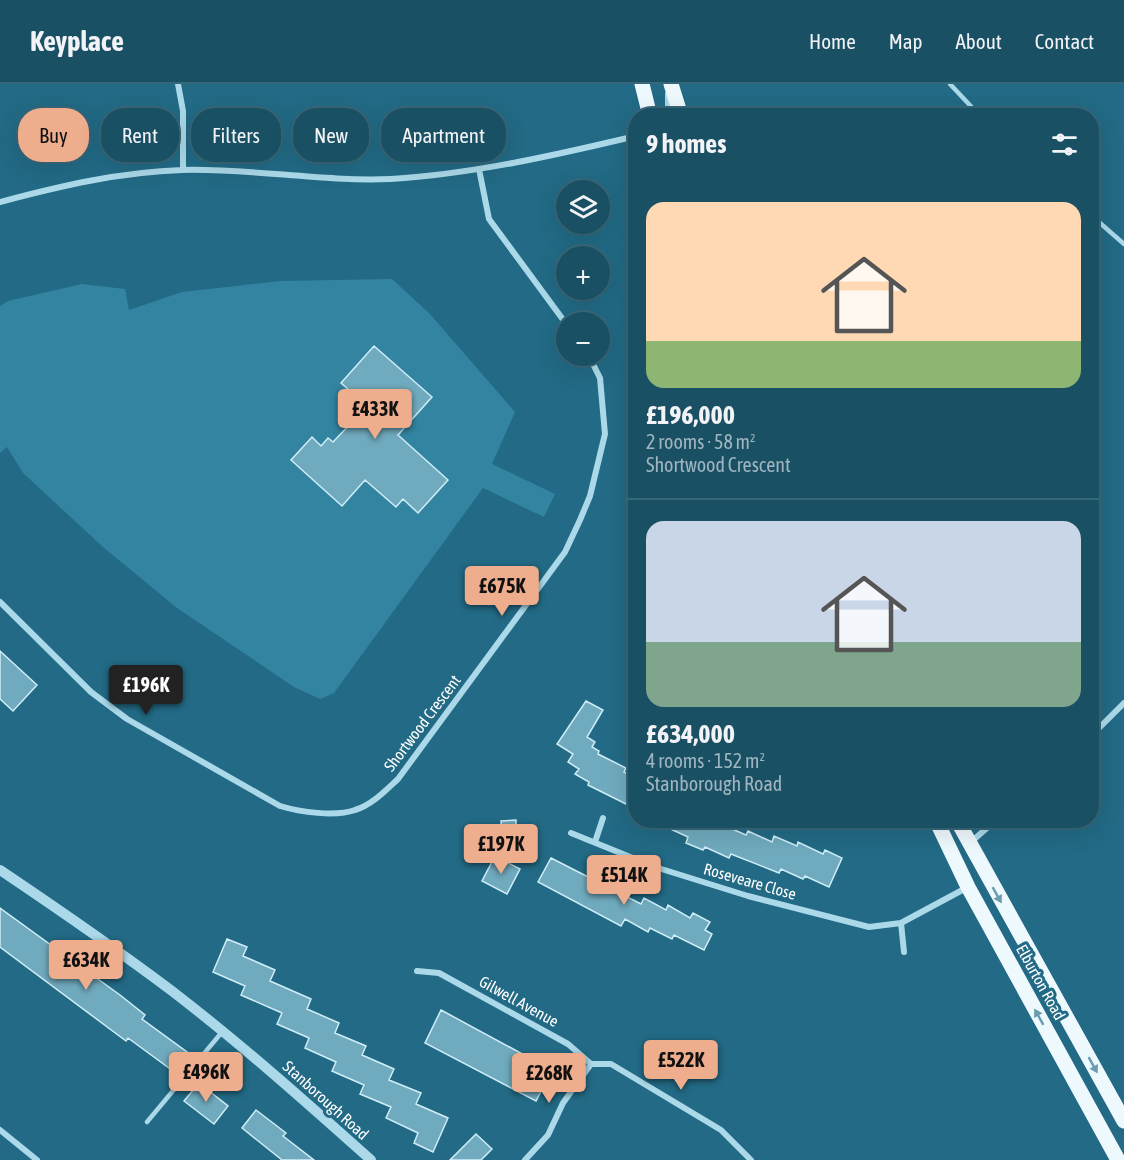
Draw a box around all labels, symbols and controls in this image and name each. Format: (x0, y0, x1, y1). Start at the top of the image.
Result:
text: Keyplace (30, 25, 124, 57)
text: Home (809, 29, 856, 53)
text: Map (889, 29, 923, 53)
text: About (956, 29, 1002, 53)
text: Contact (1035, 29, 1094, 53)
chip: Buy (18, 108, 89, 162)
chip: Rent (101, 108, 179, 162)
chip: Filters (191, 108, 281, 162)
chip: New (293, 108, 369, 162)
chip: Apartment (381, 108, 506, 162)
icon: filters (1048, 128, 1081, 161)
text: 9 homes (646, 129, 726, 159)
map controls (556, 180, 610, 366)
button: layers (556, 180, 610, 234)
icon: home (810, 241, 918, 349)
button: + (556, 246, 610, 300)
button: − (556, 312, 610, 366)
pin: £433K (333, 389, 417, 440)
text: £433K (352, 397, 398, 420)
text: £196,000 (646, 400, 735, 430)
text: 2 rooms · 58 m² (646, 430, 756, 453)
text: Shortwood Crescent (646, 453, 791, 476)
icon: home (810, 560, 918, 668)
pin: £675K (460, 566, 544, 617)
text: £675K (479, 574, 525, 597)
pin: £196K (104, 665, 188, 716)
street label: Shortwood Crescent (380, 671, 464, 775)
text: £196K (123, 673, 169, 696)
text: £634,000 (646, 719, 735, 749)
text: 4 rooms · 152 m² (646, 749, 765, 772)
text: Stanborough Road (646, 772, 782, 795)
pin: £197K (459, 824, 543, 875)
text: £197K (478, 832, 524, 855)
pin: £514K (582, 855, 666, 906)
street label: Roseveare Close (702, 859, 798, 903)
text: £514K (601, 863, 647, 886)
one-way arrow (992, 887, 1002, 904)
pin: £634K (44, 940, 128, 991)
street label: Elburton Road (1013, 941, 1069, 1023)
text: £634K (63, 948, 109, 971)
street label: Gilwell Avenue (476, 972, 562, 1030)
one-way arrow (1034, 1008, 1044, 1025)
pin: £522K (639, 1040, 723, 1091)
text: £522K (658, 1048, 704, 1071)
pin: £496K (164, 1052, 248, 1103)
pin: £268K (507, 1053, 591, 1104)
street label: Stanborough Road (279, 1057, 373, 1144)
one-way arrow (1087, 1057, 1098, 1073)
text: £496K (183, 1060, 229, 1083)
text: £268K (526, 1061, 572, 1084)

